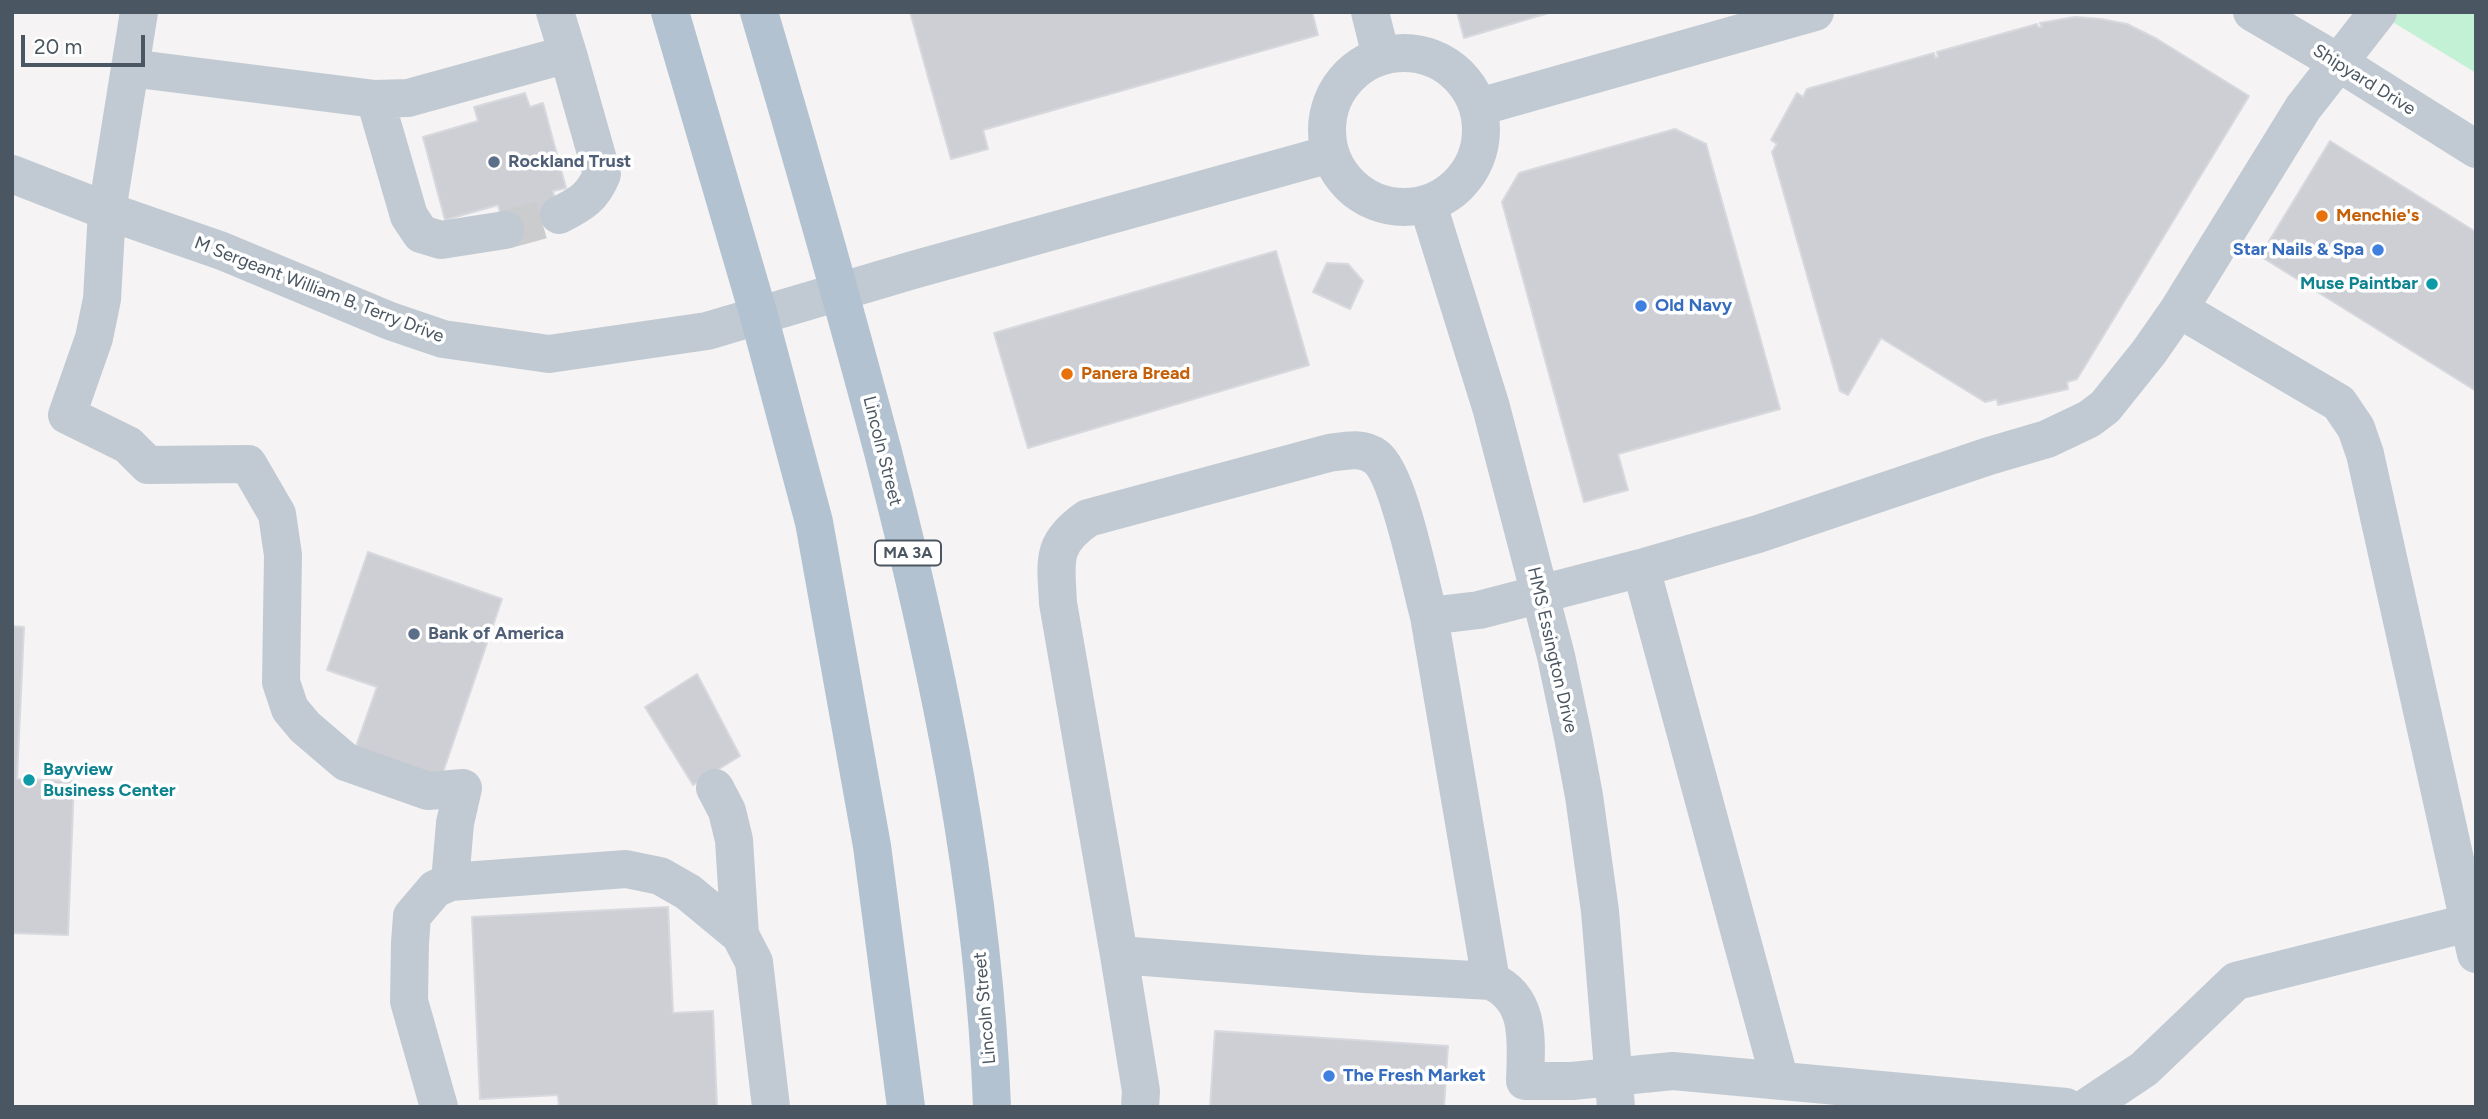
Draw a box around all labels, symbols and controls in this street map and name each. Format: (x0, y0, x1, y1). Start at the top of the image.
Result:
scale bar (24, 21, 149, 65)
text: 20 m (34, 34, 82, 59)
street label: Shipyard Drive (2309, 40, 2419, 120)
place label: Rockland Trust (508, 151, 631, 173)
marker: Rockland Trust (486, 154, 502, 170)
place label: Menchie's (2336, 205, 2419, 227)
marker: Menchie's (2314, 208, 2330, 224)
street label: M Sergeant William B. Terry Drive (191, 232, 447, 348)
place label: Star Nails & Spa (2233, 239, 2364, 261)
marker: Star Nails & Spa (2370, 242, 2386, 258)
place label: Muse Paintbar (2300, 273, 2418, 295)
marker: Muse Paintbar (2424, 276, 2440, 292)
place label: Old Navy (1655, 295, 1732, 317)
marker: Old Navy (1633, 298, 1649, 314)
place label: Panera Bread (1081, 363, 1190, 385)
marker: Panera Bread (1059, 366, 1075, 382)
street label: Lincoln Street (858, 394, 906, 508)
road number: MA 3A (875, 540, 941, 566)
street label: HMS Essington Drive (1522, 565, 1582, 735)
place label: Bank of America (428, 623, 564, 645)
marker: Bank of America (406, 626, 422, 642)
place label: Bayview Business Center (43, 759, 176, 802)
marker: Bayview Business Center (21, 772, 37, 788)
street label: Lincoln Street (969, 951, 1001, 1065)
place label: The Fresh Market (1343, 1065, 1486, 1087)
marker: The Fresh Market (1321, 1068, 1337, 1084)

